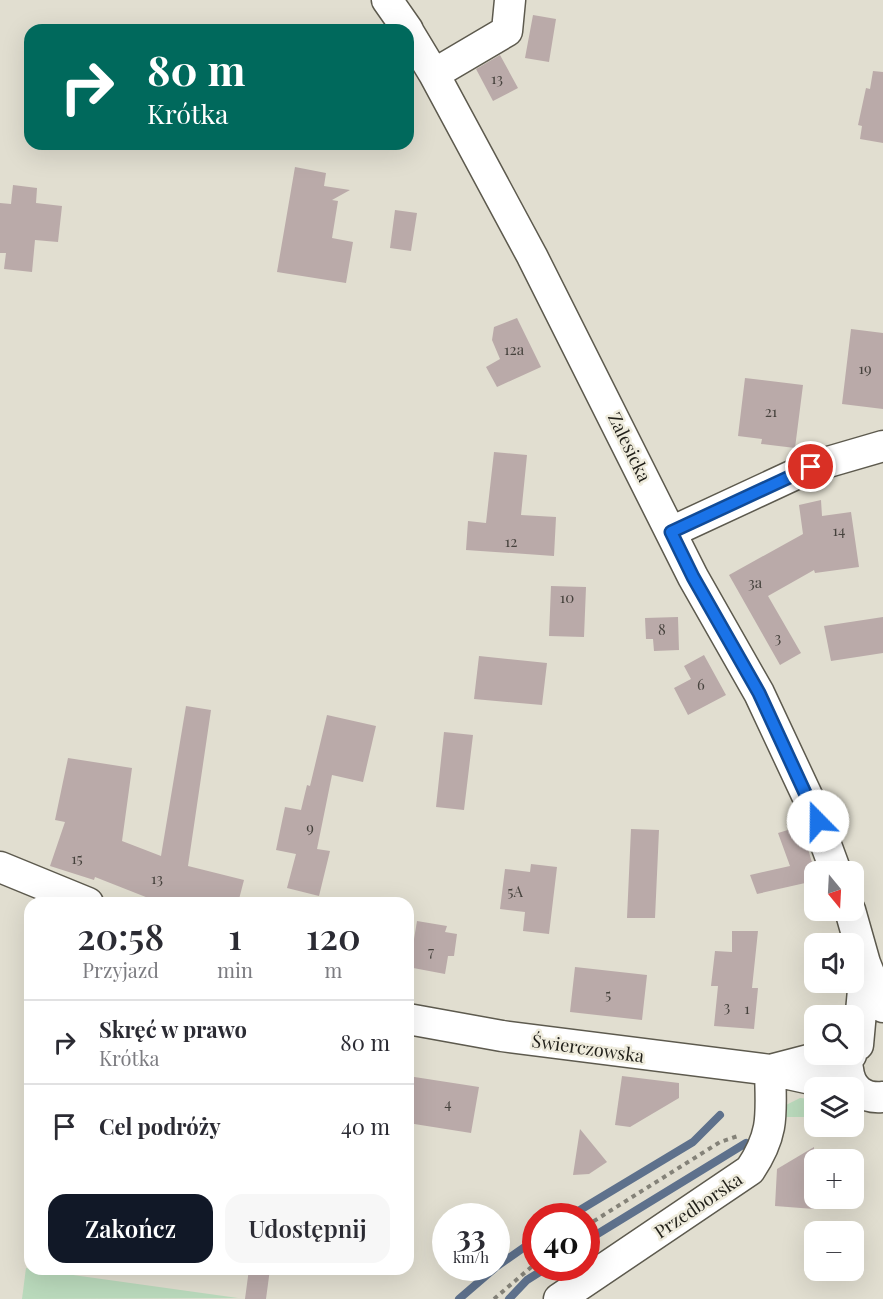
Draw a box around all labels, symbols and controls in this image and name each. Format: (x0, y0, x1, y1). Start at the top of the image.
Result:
text: 80 m (147, 41, 245, 97)
icon: right (48, 48, 126, 126)
house number: 13 (491, 68, 503, 88)
text: Krótka (147, 95, 229, 131)
house number: 12a (504, 339, 525, 359)
house number: 19 (858, 358, 872, 378)
house number: 21 (765, 401, 778, 421)
street label: Zalesicka (603, 408, 657, 486)
pin (785, 441, 836, 492)
icon: arrive (794, 450, 827, 483)
house number: 14 (833, 520, 845, 540)
house number: 12 (505, 531, 517, 551)
house number: 3a (748, 572, 763, 592)
house number: 10 (560, 587, 574, 607)
house number: 8 (658, 619, 666, 639)
house number: 3 (775, 627, 782, 647)
house number: 6 (697, 674, 705, 694)
position arrow (786, 789, 850, 853)
house number: 9 (306, 817, 314, 837)
house number: 15 (71, 848, 83, 868)
north arrow (804, 861, 864, 921)
map controls (804, 861, 864, 1281)
house number: 13 (151, 868, 163, 888)
house number: 5A (507, 881, 523, 901)
text: 20:58 (77, 911, 164, 959)
text: 1 (228, 911, 242, 959)
text: 120 (306, 911, 361, 959)
button: sound (804, 933, 864, 993)
house number: 7 (428, 941, 434, 961)
text: Przyjazd (82, 956, 159, 983)
text: min (217, 956, 253, 983)
text: m (325, 956, 342, 983)
house number: 5 (605, 984, 611, 1004)
house number: 3 (724, 996, 731, 1016)
house number: 1 (744, 998, 750, 1018)
button: search (804, 1005, 864, 1065)
text: Skręć w prawo (99, 1014, 247, 1044)
icon: right (48, 1026, 81, 1059)
text: 80 m (340, 1027, 390, 1057)
street label: Świerczowska (530, 1028, 646, 1068)
text: Krótka (99, 1044, 159, 1071)
button: layers (804, 1077, 864, 1137)
house number: 4 (444, 1093, 452, 1113)
icon: arrive (48, 1110, 81, 1143)
text: Cel podróży (99, 1111, 221, 1141)
text: 40 m (341, 1111, 390, 1141)
button: + (804, 1149, 864, 1209)
street label: Przedborska (649, 1167, 747, 1243)
button: Zakończ (48, 1194, 213, 1263)
button: Udostępnij (225, 1194, 390, 1263)
speed limit sign: 40 (522, 1203, 600, 1281)
text: 33 (456, 1215, 486, 1255)
button: − (804, 1221, 864, 1281)
text: km/h (453, 1247, 489, 1267)

